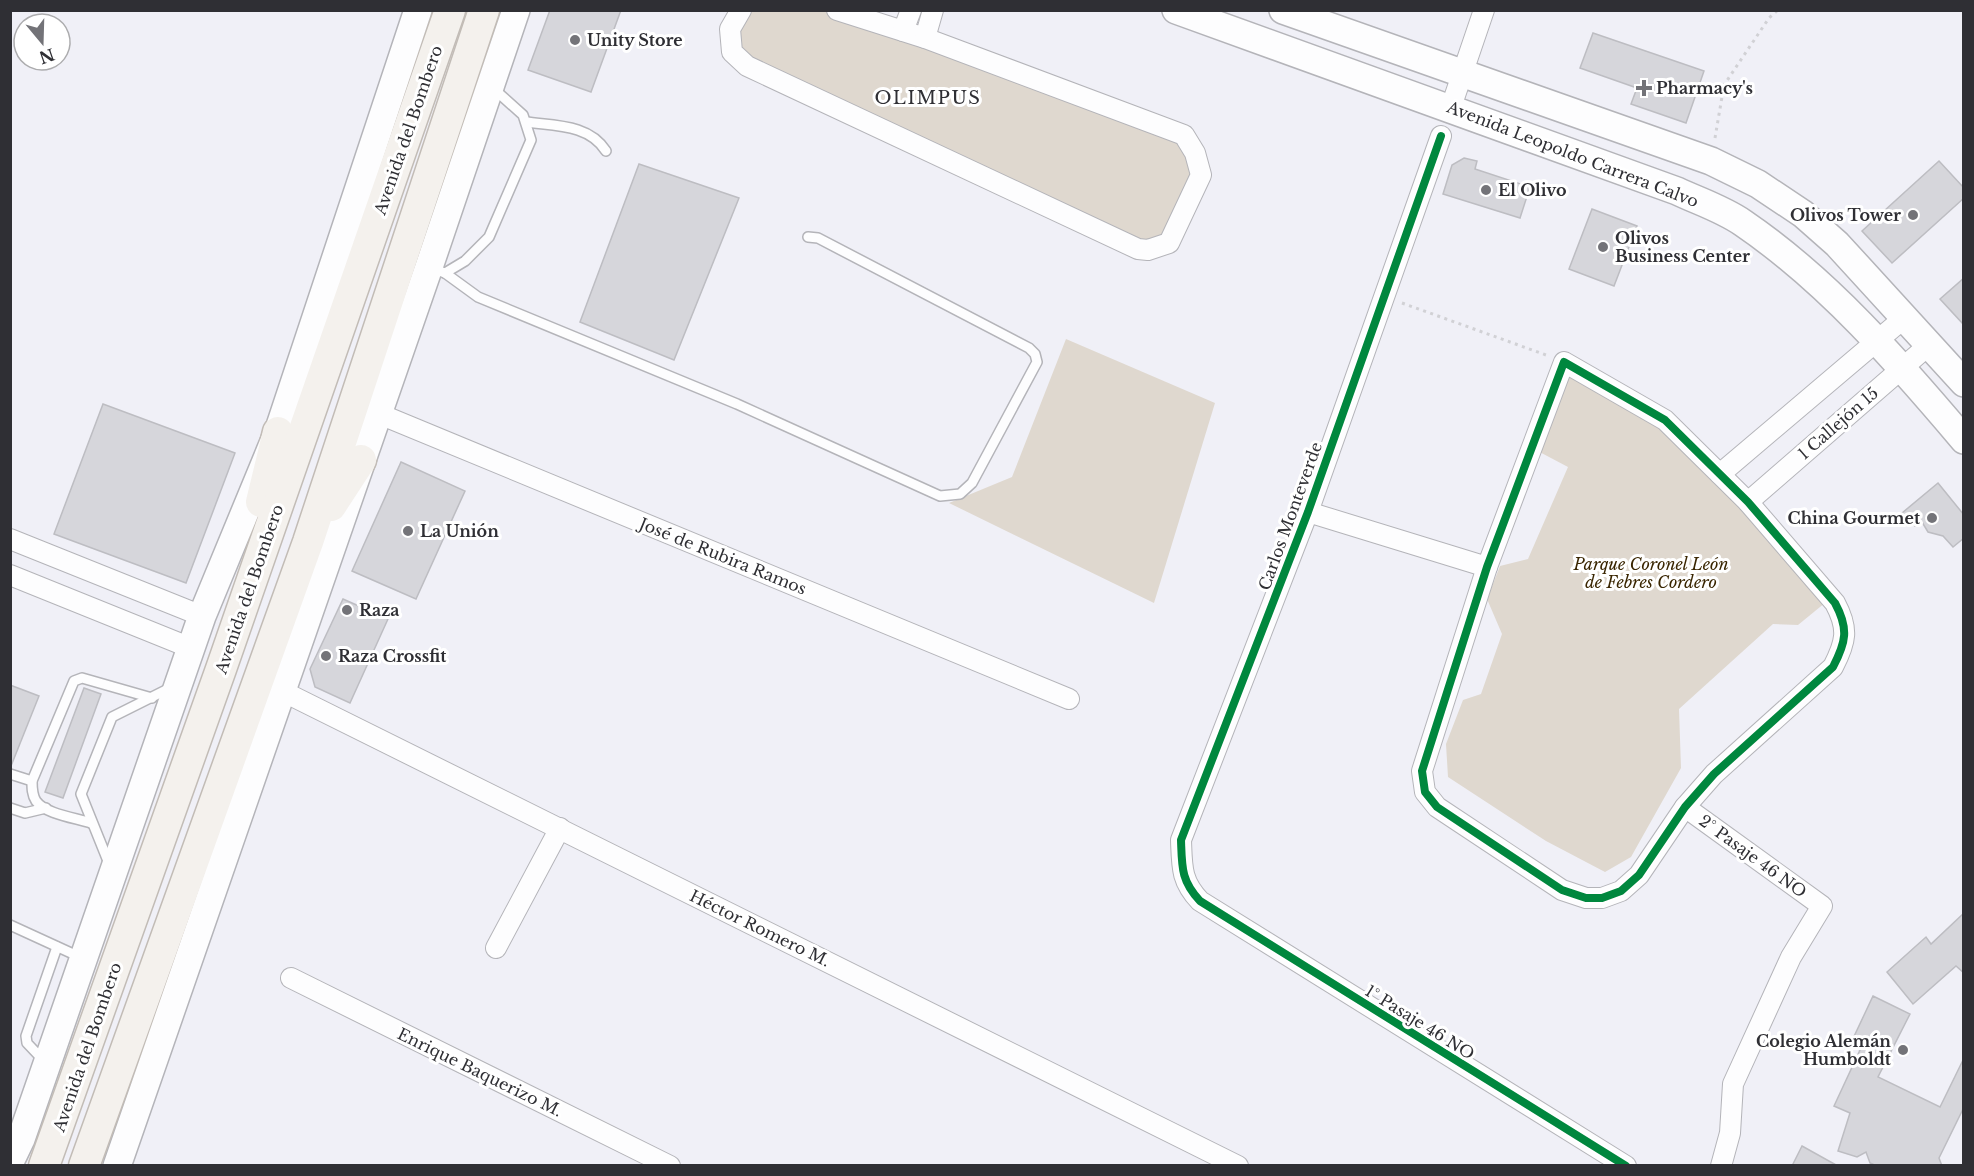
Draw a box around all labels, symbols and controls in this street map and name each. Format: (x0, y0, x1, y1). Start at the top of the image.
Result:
north arrow (12, 12, 72, 72)
place label: Unity Store (587, 30, 683, 50)
marker: Unity Store (568, 33, 582, 47)
street label: Avenida del Bombero (369, 43, 446, 218)
text: N (37, 44, 57, 68)
place label: Pharmacy's (1656, 78, 1753, 98)
marker: Pharmacy's (1637, 81, 1651, 95)
district label: OLIMPUS (875, 87, 981, 109)
street label: Avenida Leopoldo Carrera Calvo (1443, 96, 1702, 211)
place label: El Olivo (1498, 180, 1567, 200)
marker: El Olivo (1479, 183, 1493, 197)
place label: Olivos Tower (1790, 205, 1901, 225)
marker: Olivos Tower (1906, 208, 1920, 222)
place label: Olivos Business Center (1615, 228, 1750, 266)
marker: Olivos Business Center (1596, 240, 1610, 254)
street label: 1 Callejón 15 (1794, 383, 1882, 463)
street label: Carlos Monteverde (1254, 439, 1326, 593)
street label: Avenida del Bombero (210, 502, 287, 677)
place label: China Gourmet (1788, 508, 1921, 528)
marker: China Gourmet (1925, 511, 1939, 525)
street label: José de Rubira Ramos (635, 513, 809, 599)
place label: La Unión (420, 521, 499, 541)
marker: La Unión (401, 524, 415, 538)
park label: Parque Coronel León de Febres Cordero (1572, 554, 1729, 592)
place label: Raza (359, 600, 400, 620)
marker: Raza (340, 603, 354, 617)
place label: Raza Crossfit (338, 646, 447, 666)
marker: Raza Crossfit (319, 649, 333, 663)
street label: 2° Pasaje 46 NO (1695, 810, 1811, 902)
street label: Héctor Romero M. (686, 885, 834, 971)
street label: Avenida del Bombero (48, 960, 125, 1135)
street label: 1° Pasaje 46 NO (1362, 980, 1478, 1064)
street label: Enrique Baquerizo M. (394, 1023, 566, 1121)
place label: Colegio Alemán Humboldt (1756, 1031, 1892, 1069)
marker: Colegio Alemán Humboldt (1896, 1043, 1910, 1057)

